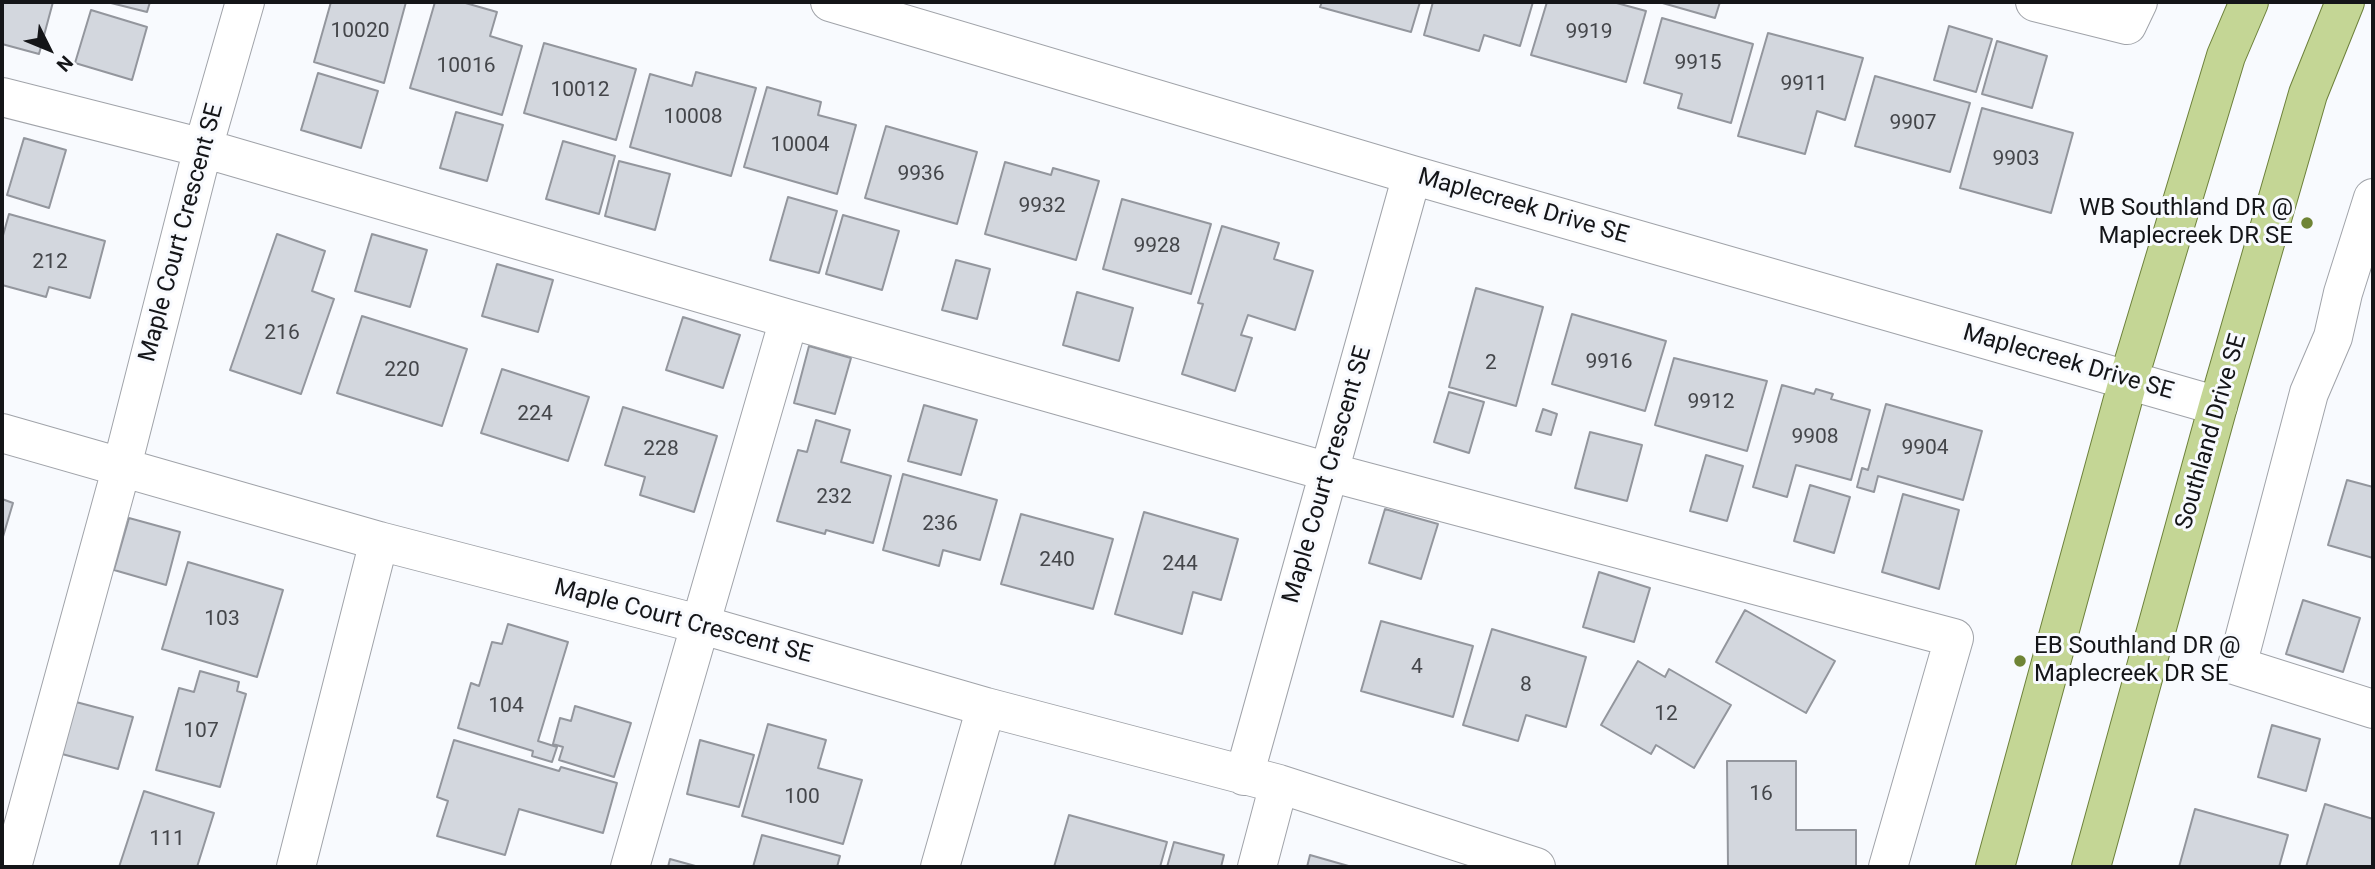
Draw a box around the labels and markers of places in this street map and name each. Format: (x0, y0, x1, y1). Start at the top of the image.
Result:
place label: WB Southland DR @ Maplecreek DR SE (2079, 195, 2293, 251)
marker: WB Southland DR @ Maplecreek DR SE (2299, 215, 2315, 231)
place label: EB Southland DR @ Maplecreek DR SE (2034, 633, 2240, 689)
marker: EB Southland DR @ Maplecreek DR SE (2012, 653, 2028, 669)

